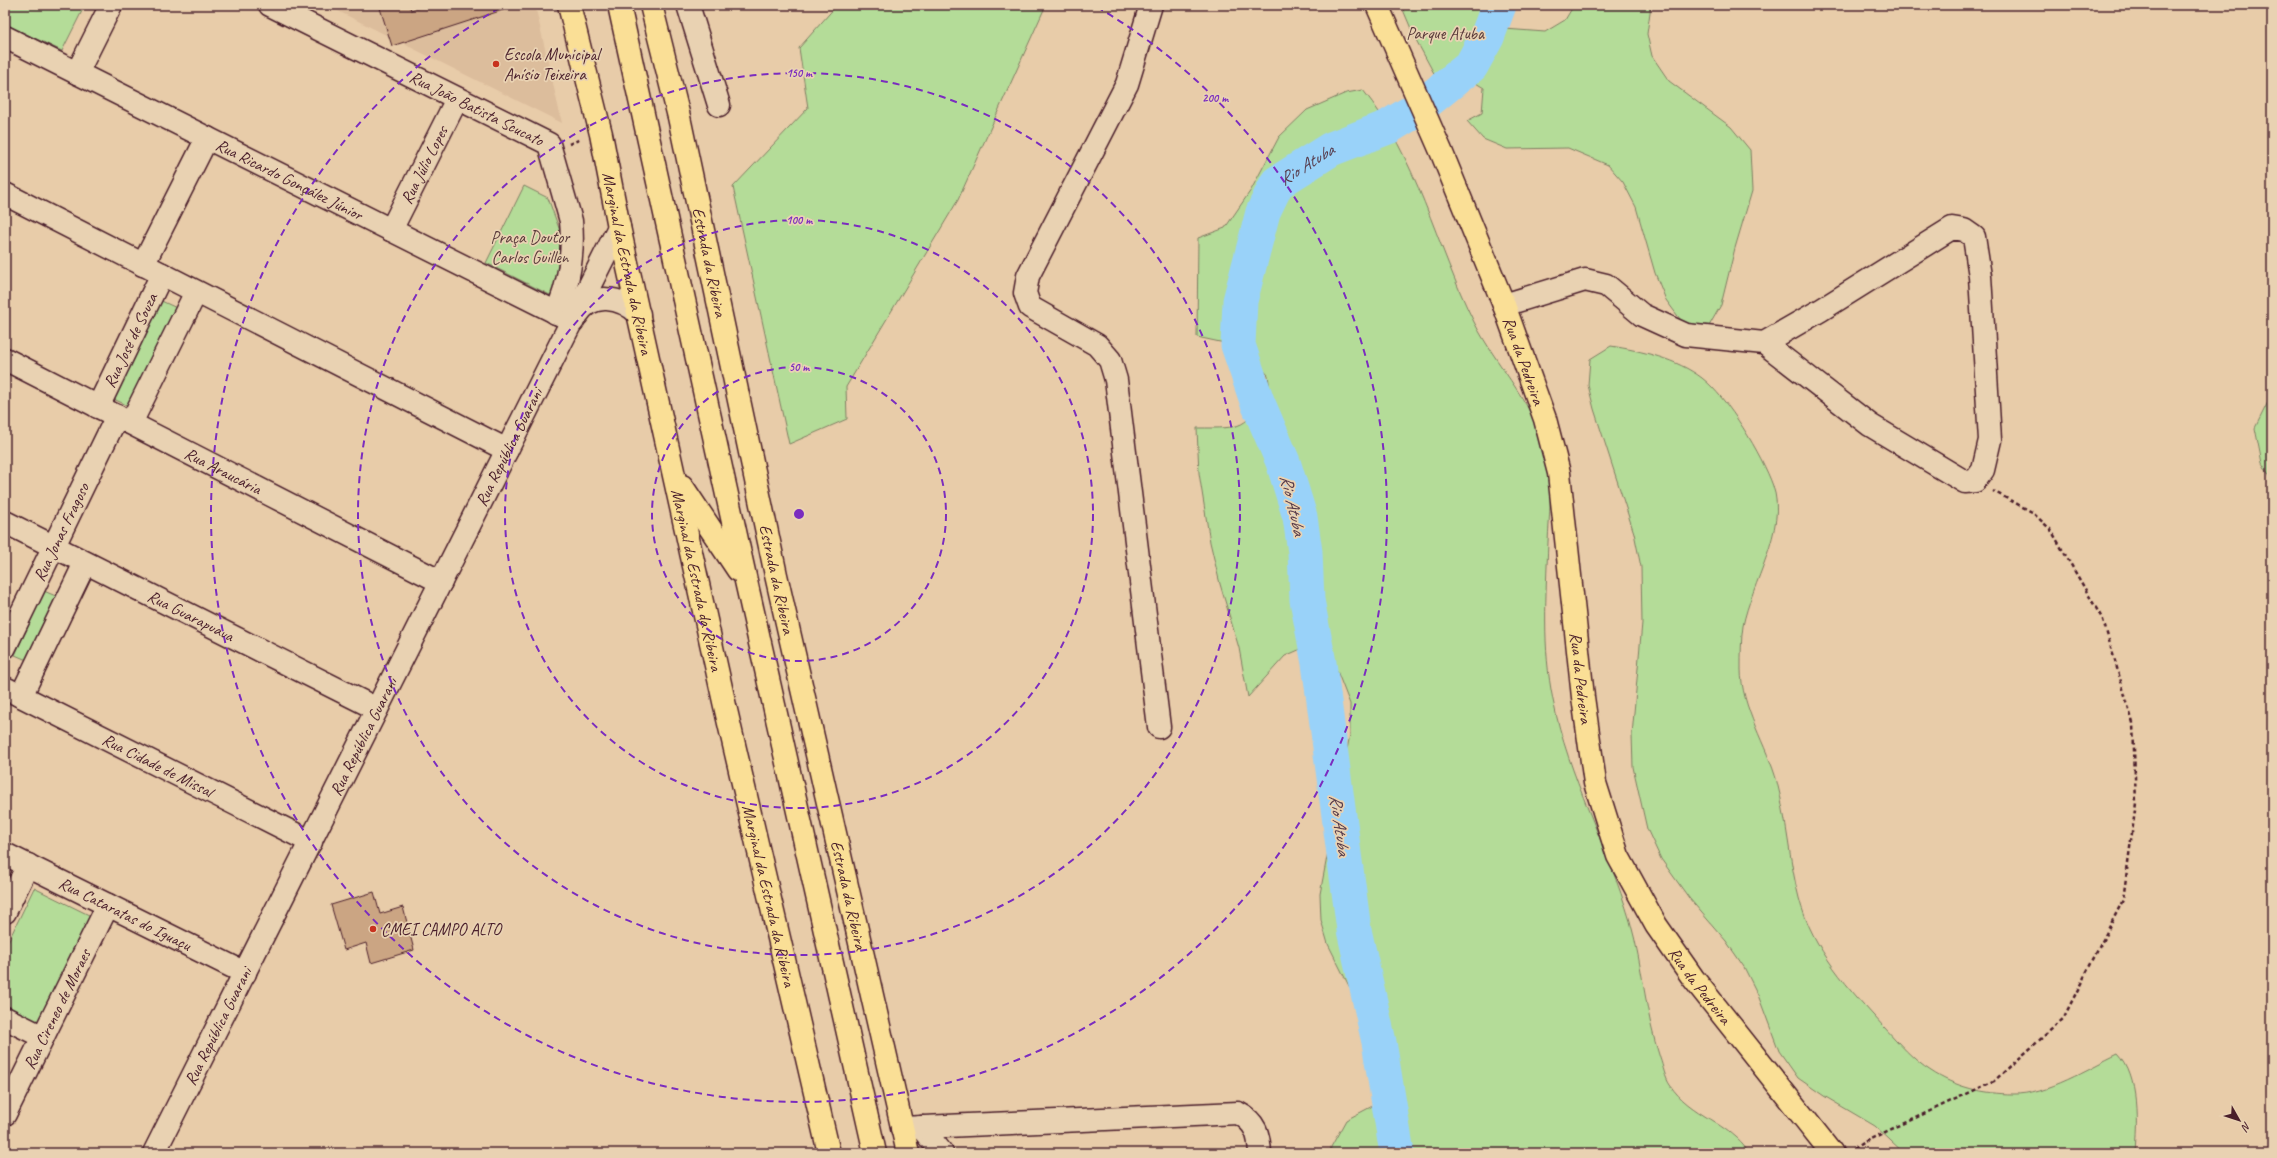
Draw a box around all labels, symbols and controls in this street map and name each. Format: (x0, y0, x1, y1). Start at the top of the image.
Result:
park label: Parque Atuba (1406, 23, 1485, 44)
place label: Escola Municipal Anísio Teixeira (504, 44, 602, 85)
marker: Escola Municipal Anísio Teixeira (491, 59, 501, 69)
text: 150 m (786, 65, 813, 81)
street label: Rua João Batista Scucato (406, 66, 548, 151)
text: 200 m (1202, 90, 1229, 106)
street label: Rua Júlio Lopes (395, 120, 453, 207)
street label: Rua Ricardo Gonçález Júnior (212, 134, 368, 226)
water label: Rio Atuba (1275, 138, 1340, 190)
street label: Marginal da Estrada da Ribeira (598, 170, 658, 358)
street label: Estrada da Ribeira (688, 206, 732, 321)
text: 100 m (786, 212, 813, 228)
park label: Praça Doutor Carlos Guillen (491, 227, 571, 268)
street label: Rua José de Souza (98, 288, 162, 391)
street label: Rua da Pedreira (1499, 314, 1550, 409)
text: 50 m (789, 359, 810, 375)
street label: Rua República Guarani (470, 382, 548, 509)
street label: Rua Araucária (181, 442, 266, 499)
water label: Rio Atuba (1275, 473, 1311, 539)
street label: Rua Jonas Fragoso (28, 478, 94, 584)
street label: Marginal da Estrada da Ribeira (667, 487, 728, 674)
centre of rings (792, 507, 806, 521)
street label: Estrada da Ribeira (755, 523, 800, 637)
street label: Rua Guarapuava (144, 585, 238, 646)
street label: Rua da Pedreira (1566, 631, 1597, 727)
street label: Rua República Guarani (325, 672, 403, 799)
street label: Rua Cidade de Missal (99, 728, 219, 803)
water label: Rio Atuba (1325, 793, 1355, 859)
street label: Marginal da Estrada da Ribeira (738, 803, 801, 990)
street label: Estrada da Ribeira (826, 839, 872, 953)
street label: Rua Cataratas do Iguaçu (55, 872, 196, 956)
place label: CMEI CAMPO ALTO (381, 919, 502, 940)
marker: CMEI CAMPO ALTO (368, 924, 378, 934)
street label: Rua da Pedreira (1664, 943, 1737, 1030)
street label: Rua Cireneo de Moraes (18, 944, 96, 1073)
street label: Rua República Guarani (179, 961, 257, 1089)
north arrow (2219, 1100, 2259, 1140)
text: N (2238, 1119, 2254, 1135)

